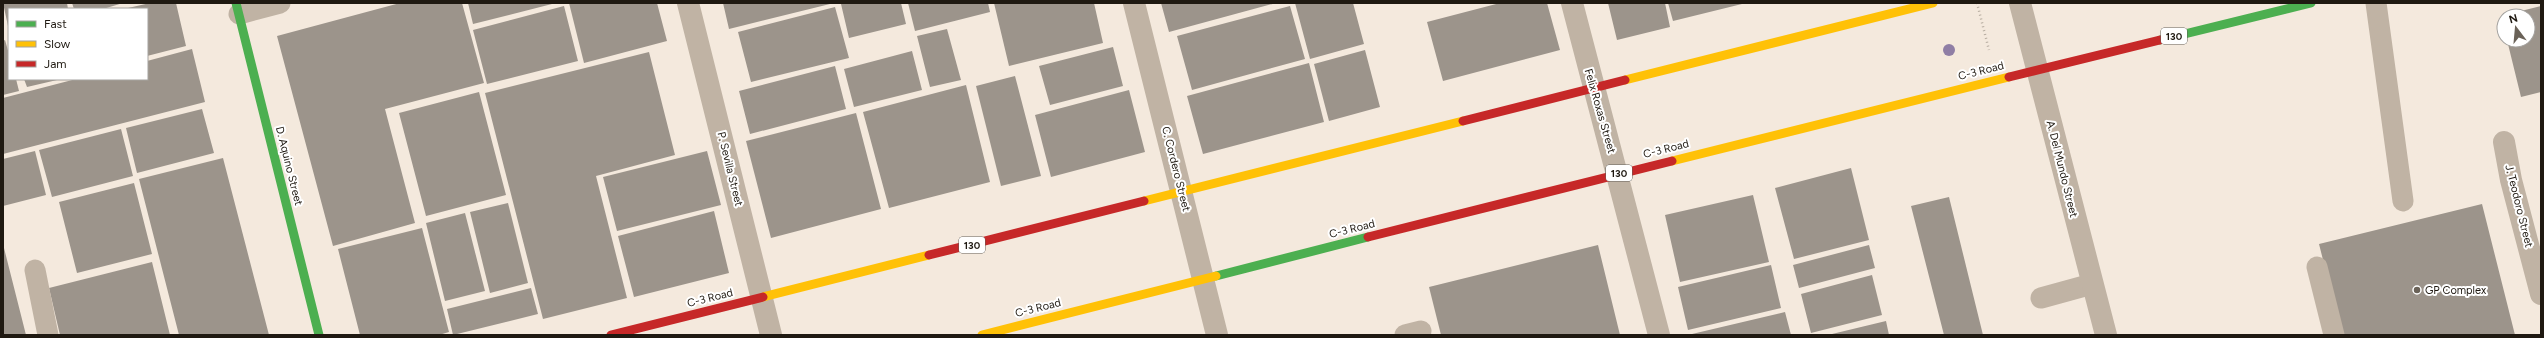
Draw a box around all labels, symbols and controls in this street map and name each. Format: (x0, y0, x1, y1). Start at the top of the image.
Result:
legend (8, 8, 148, 80)
north arrow (2496, 8, 2536, 48)
text: N (2507, 11, 2519, 26)
text: Fast (44, 17, 67, 31)
road number: 130 (2161, 28, 2187, 44)
text: Slow (44, 37, 71, 51)
text: Jam (44, 57, 67, 71)
street label: C-3 Road (1957, 59, 2005, 83)
street label: Felix Roxas Street (1582, 67, 1618, 155)
street label: A. Del Mundo Street (2044, 119, 2080, 219)
street label: D. Aquino Street (273, 125, 305, 207)
street label: C. Cordero Street (1159, 125, 1193, 213)
street label: P. Sevilla Street (714, 130, 746, 208)
street label: C-3 Road (1642, 137, 1690, 161)
street label: J. Teodoro Street (2502, 163, 2536, 249)
road number: 130 (1606, 165, 1632, 181)
street label: C-3 Road (1328, 217, 1376, 241)
road number: 130 (959, 237, 985, 253)
place label: GP Complex (2425, 284, 2487, 297)
marker: GP Complex (2412, 285, 2422, 295)
street label: C-3 Road (686, 286, 734, 310)
street label: C-3 Road (1014, 296, 1062, 320)

